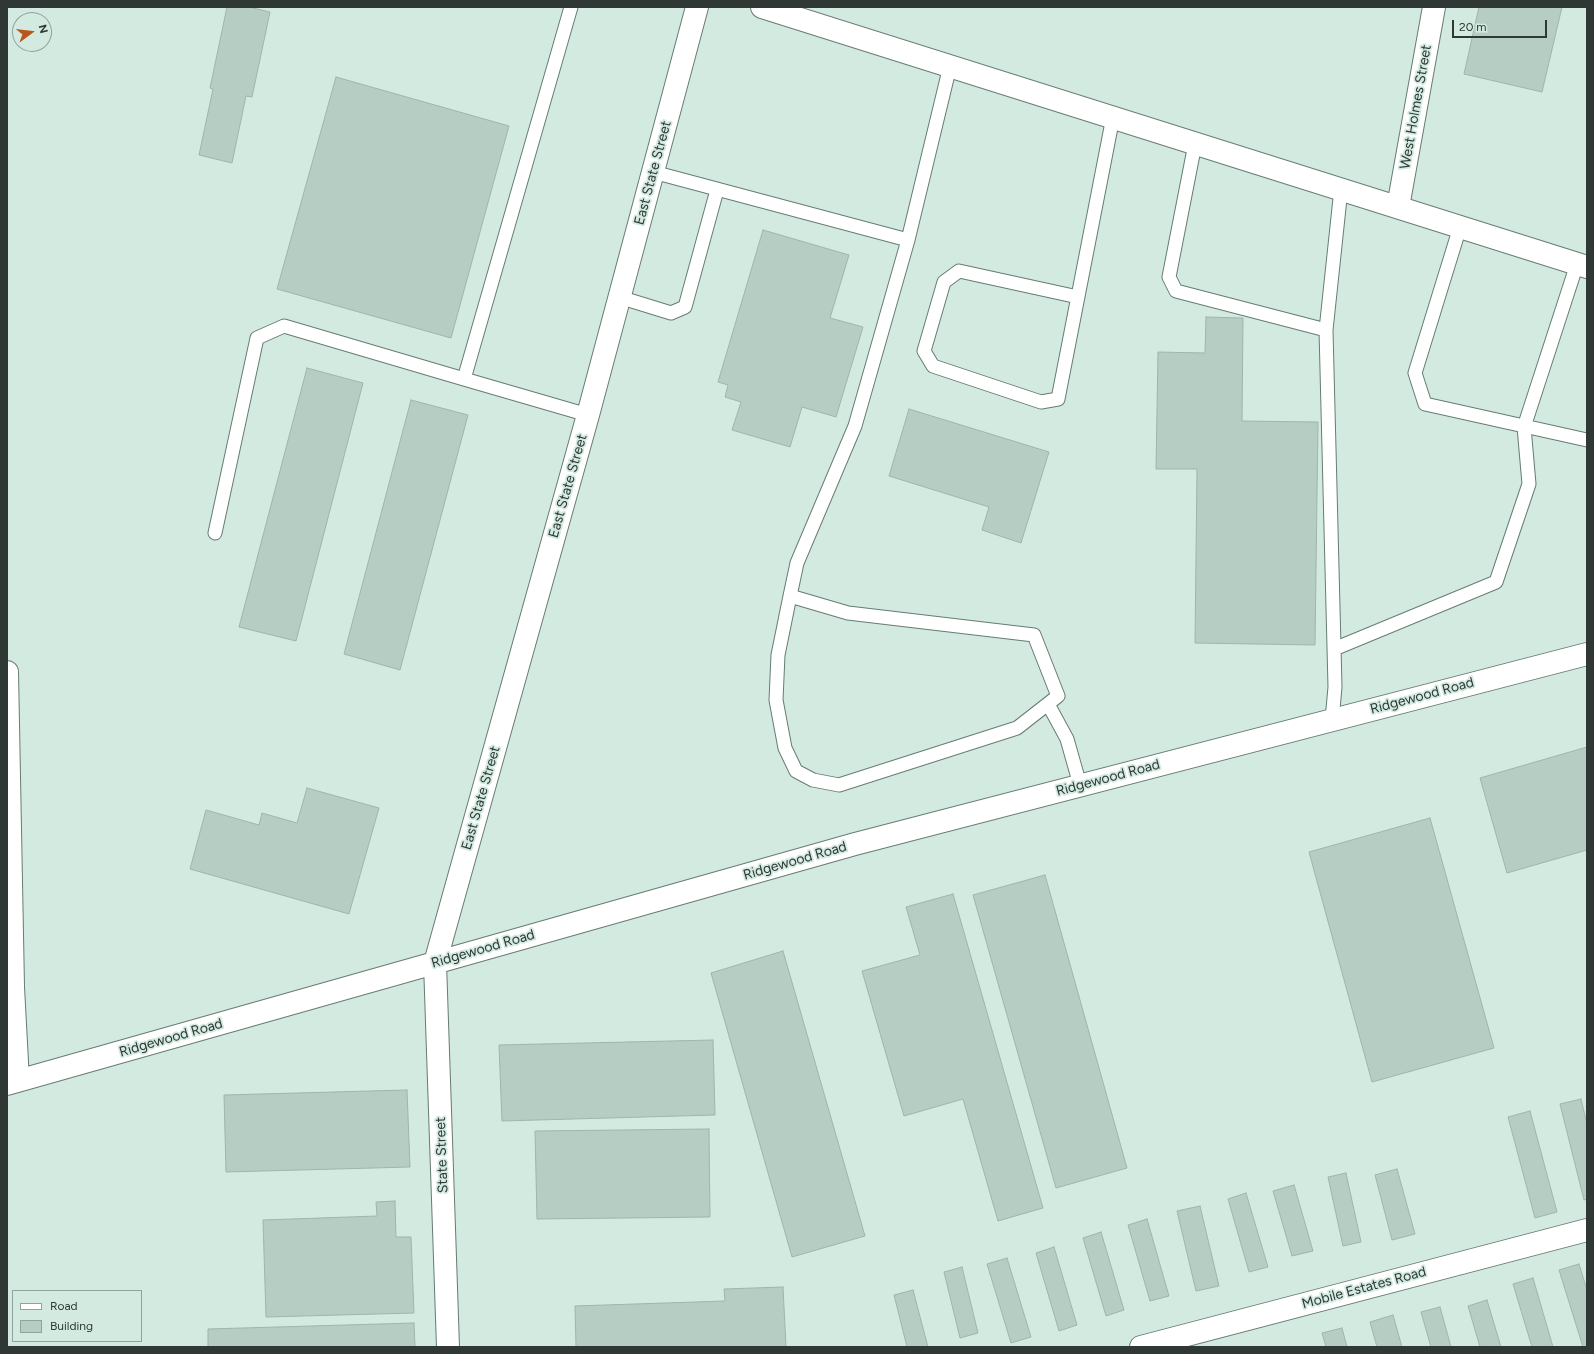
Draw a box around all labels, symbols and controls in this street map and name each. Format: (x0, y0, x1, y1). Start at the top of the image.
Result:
north arrow (12, 12, 52, 52)
scale bar (1454, 12, 1549, 38)
text: 20 m (1459, 20, 1487, 34)
text: N (36, 23, 50, 35)
street label: West Holmes Street (1397, 43, 1435, 171)
street label: East State Street (631, 119, 675, 227)
street label: East State Street (545, 432, 591, 540)
street label: Ridgewood Road (1368, 674, 1476, 718)
street label: East State Street (458, 744, 504, 852)
street label: Ridgewood Road (1054, 756, 1162, 800)
street label: Ridgewood Road (741, 838, 849, 884)
street label: Ridgewood Road (429, 926, 537, 972)
street label: Ridgewood Road (117, 1015, 225, 1061)
street label: State Street (432, 1116, 452, 1194)
street label: Mobile Estates Road (1300, 1263, 1428, 1313)
legend (12, 1290, 142, 1342)
text: Road (50, 1299, 78, 1313)
text: Building (50, 1319, 93, 1333)

